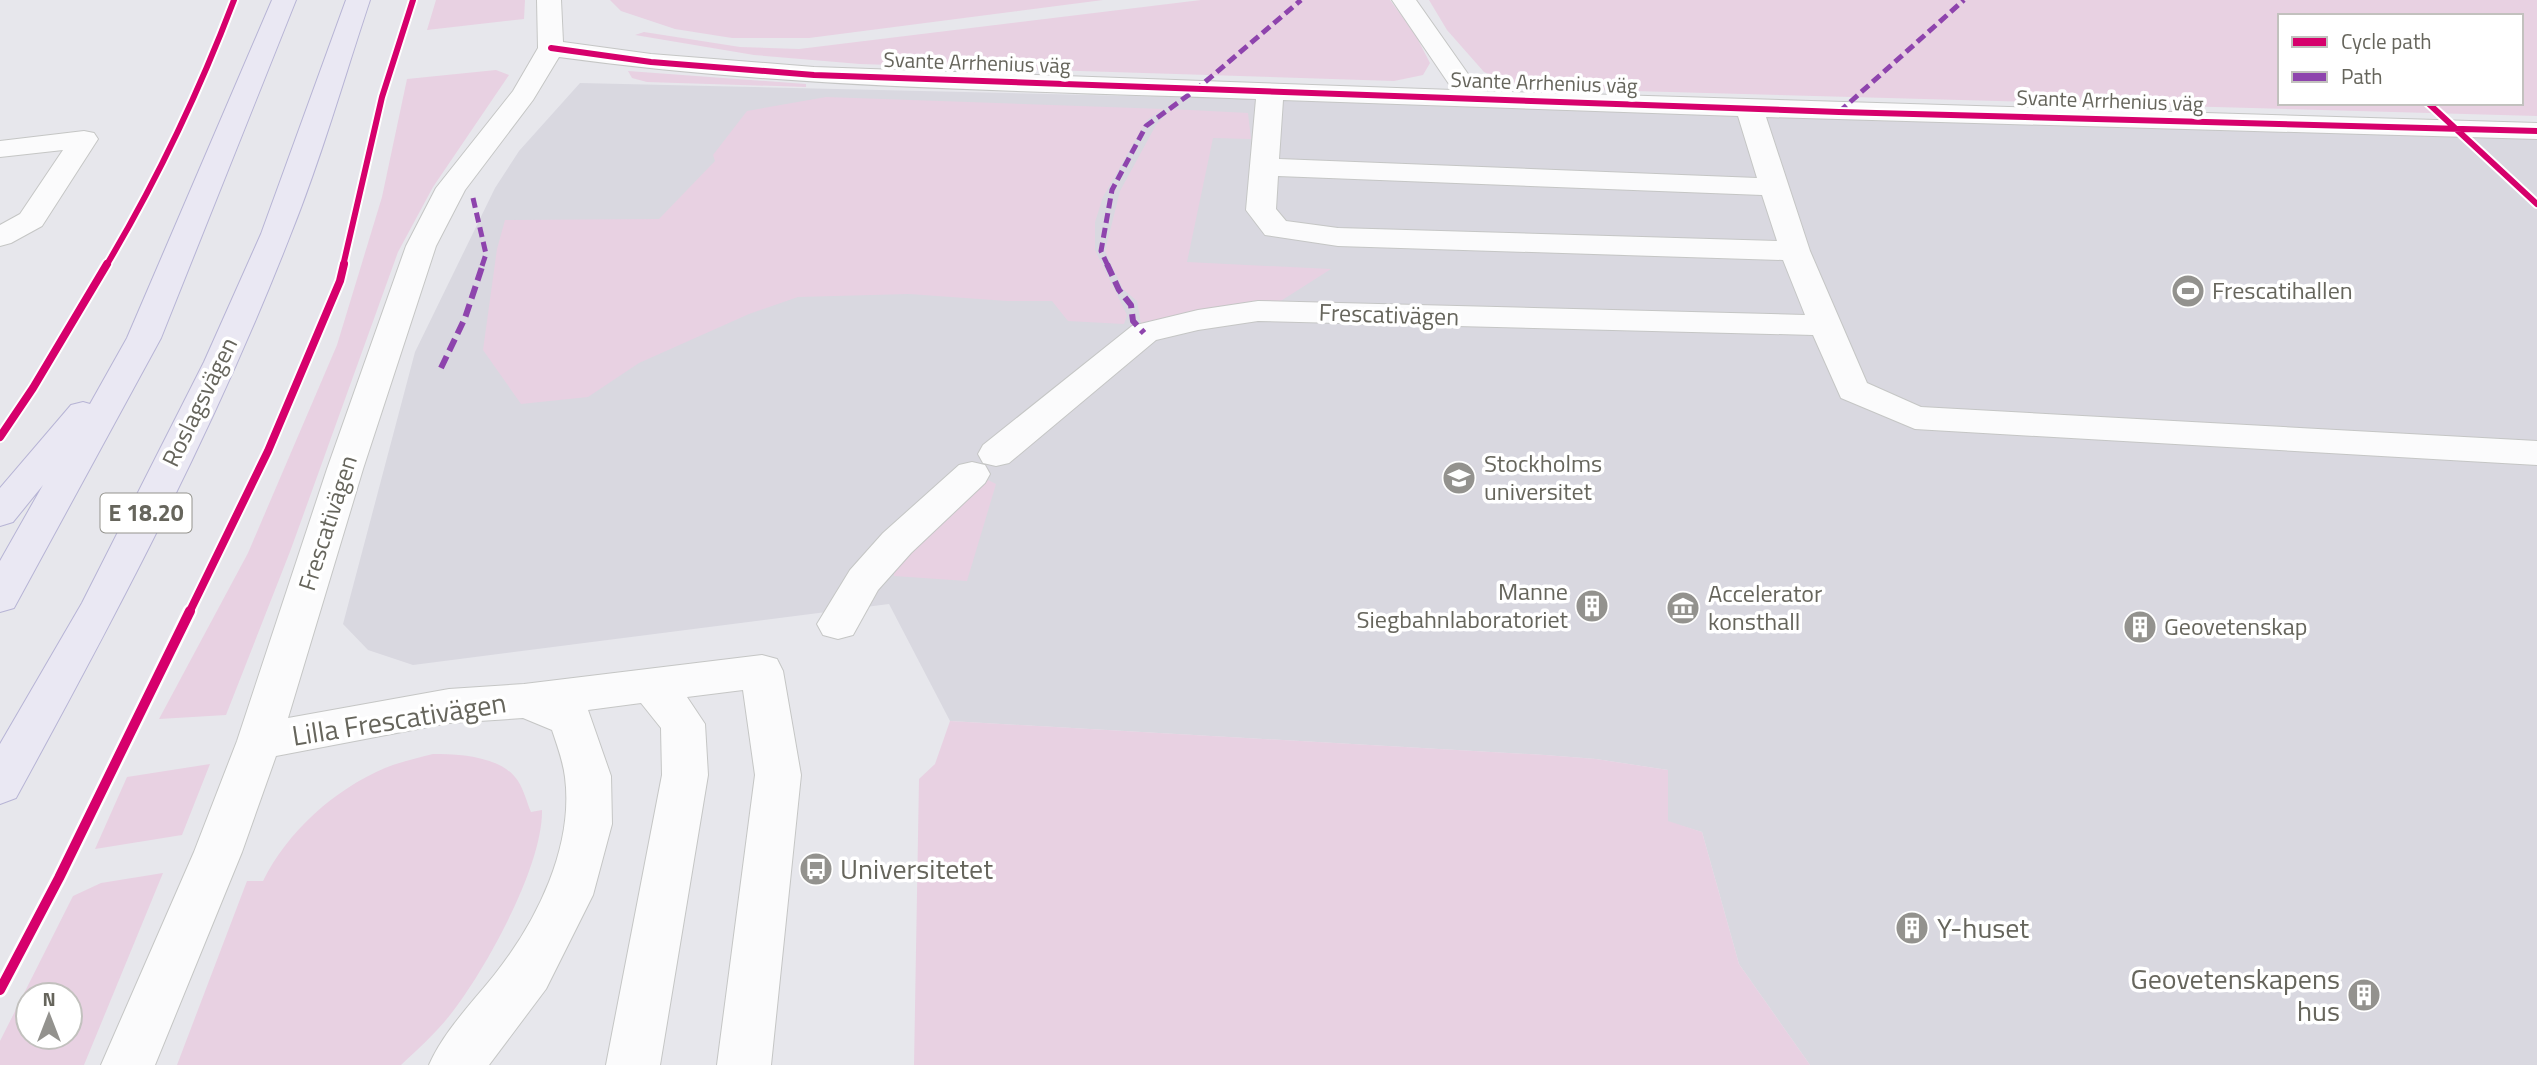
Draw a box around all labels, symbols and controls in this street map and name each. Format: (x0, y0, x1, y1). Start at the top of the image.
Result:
legend (2278, 14, 2523, 105)
text: Cycle path (2341, 25, 2432, 57)
street label: Svante Arrhenius väg (883, 43, 1071, 81)
text: Path (2341, 60, 2383, 92)
street label: Svante Arrhenius väg (1450, 63, 1638, 101)
street label: Svante Arrhenius väg (2016, 81, 2204, 119)
sports icon: Frescatihallen (2169, 272, 2207, 310)
place label: Frescatihallen (2212, 272, 2353, 308)
street label: Frescativägen (1318, 294, 1460, 334)
street label: Roslagsvägen (152, 331, 246, 472)
place label: Stockholms universitet (1484, 445, 1602, 509)
street label: Frescativägen (288, 450, 366, 595)
school or university icon: Stockholms universitet (1440, 459, 1478, 497)
road number: E 18.20 (100, 494, 192, 533)
place label: Manne Siegbahnlaboratoriet (1357, 573, 1569, 637)
place label: Accelerator konsthall (1708, 575, 1822, 639)
building icon: Manne Siegbahnlaboratoriet (1573, 587, 1611, 625)
museum icon: Accelerator konsthall (1664, 589, 1702, 627)
building icon: Geovetenskap (2121, 608, 2159, 646)
place label: Geovetenskap (2164, 608, 2307, 644)
street label: Lilla Frescativägen (289, 680, 509, 757)
place label: Universitetet (840, 847, 993, 890)
bus stop icon: Universitetet (797, 850, 835, 888)
place label: Y-huset (1937, 906, 2029, 949)
building icon: Y-huset (1893, 909, 1931, 947)
place label: Geovetenskapens hus (2130, 957, 2340, 1032)
building icon: Geovetenskapens hus (2345, 976, 2383, 1014)
north arrow (14, 981, 84, 1051)
text: N (42, 984, 56, 1013)

